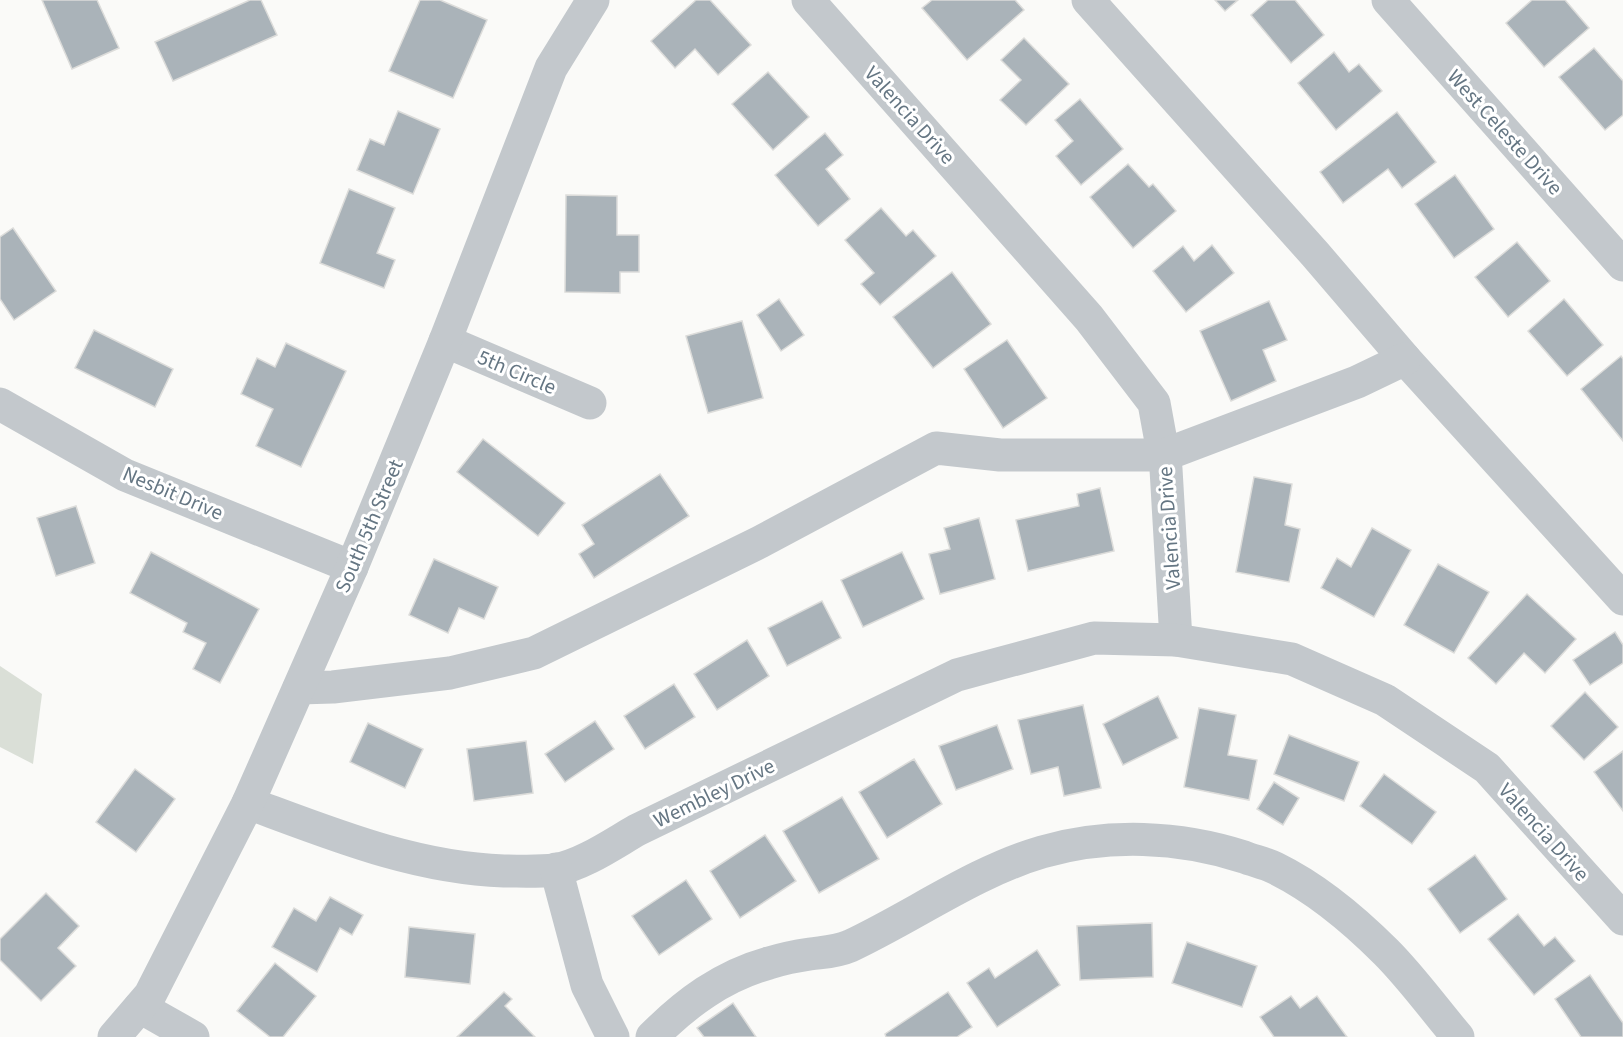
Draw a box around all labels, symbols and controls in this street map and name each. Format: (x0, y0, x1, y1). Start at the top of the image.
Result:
street label: Valencia Drive (858, 59, 962, 171)
street label: West Celeste Drive (1440, 62, 1570, 202)
street label: 5th Circle (473, 342, 561, 402)
street label: South 5th Street (327, 455, 411, 597)
street label: Nesbit Drive (118, 458, 228, 528)
street label: Valencia Drive (1150, 465, 1188, 591)
street label: Wembley Drive (648, 751, 780, 835)
street label: Valencia Drive (1492, 776, 1596, 888)

